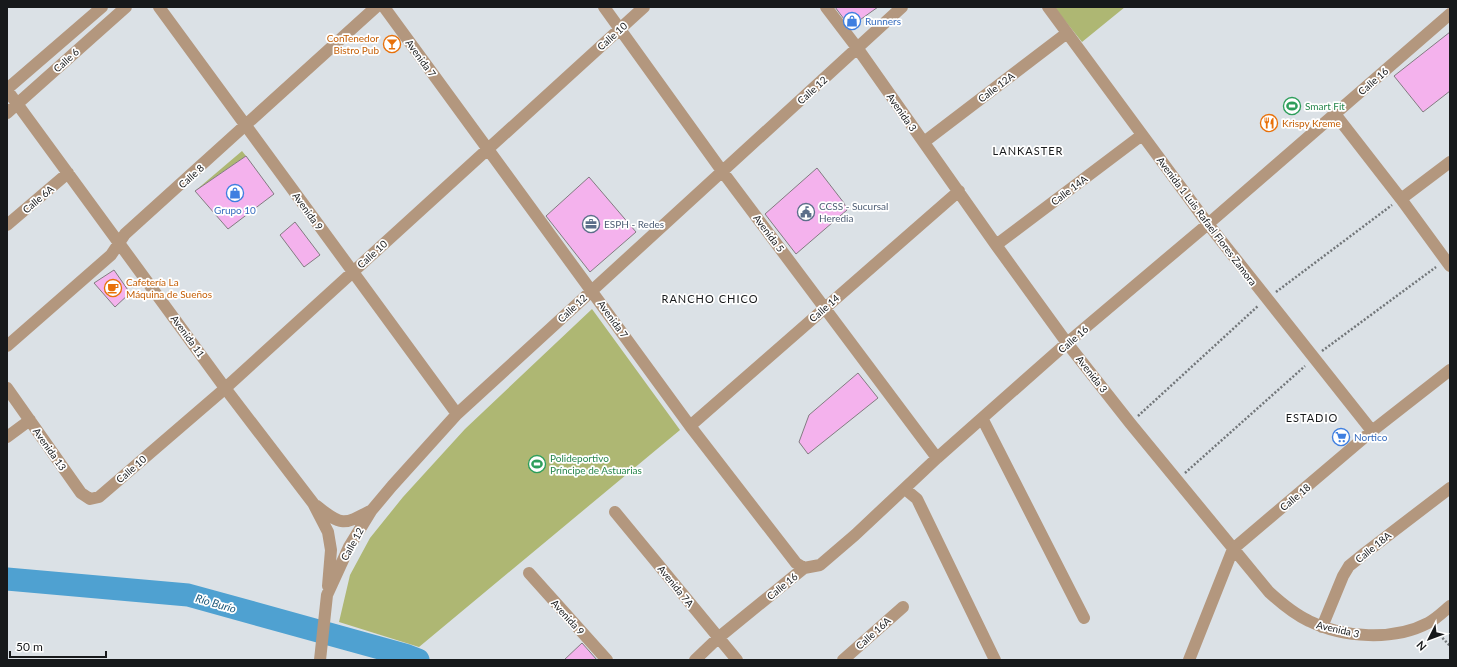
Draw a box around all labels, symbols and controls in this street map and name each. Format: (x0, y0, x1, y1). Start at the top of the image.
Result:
shop icon: Runners (842, 11, 862, 31)
place label: Runners (865, 15, 901, 27)
street label: Calle 10 (595, 19, 629, 52)
place label: ConTenedor Bistro Pub (327, 32, 379, 56)
bar icon: ConTenedor Bistro Pub (382, 34, 402, 54)
street label: Avenida 7 (403, 37, 439, 79)
street label: Calle 6 (51, 45, 81, 75)
street label: Calle 16 (1356, 65, 1391, 97)
street label: Calle 12A (975, 69, 1017, 105)
street label: Calle 12 (795, 73, 829, 106)
street label: Avenida 3 (885, 91, 920, 133)
sports icon: Smart Fit (1282, 96, 1302, 116)
place label: Smart Fit (1305, 100, 1345, 112)
restaurant icon: Krispy Kreme (1259, 113, 1279, 133)
place label: Krispy Kreme (1282, 117, 1341, 129)
district label: LANKASTER (993, 144, 1063, 157)
street label: Avenida 1 Luis Rafael Flores Zamora (1155, 154, 1259, 288)
street label: Calle 8 (176, 161, 206, 191)
street label: Calle 14A (1048, 172, 1090, 208)
street label: Calle 6A (20, 182, 56, 215)
shop icon: Grupo 10 (225, 183, 245, 203)
street label: Avenida 9 (290, 190, 326, 232)
place label: CCSS - Sucursal Heredia (819, 200, 888, 224)
public building icon: CCSS - Sucursal Heredia (796, 202, 816, 222)
place label: Grupo 10 (214, 204, 256, 216)
street label: Avenida 5 (751, 212, 787, 254)
office icon: ESPH - Redes (581, 214, 601, 234)
place label: ESPH - Redes (604, 218, 664, 230)
street label: Calle 10 (355, 237, 389, 270)
place label: Cafetería La Máquina de Sueños (126, 276, 212, 300)
cafe icon: Cafetería La Máquina de Sueños (103, 278, 123, 298)
street label: Calle 12 (555, 291, 589, 325)
district label: RANCHO CHICO (662, 292, 758, 305)
street label: Calle 14 (807, 292, 842, 324)
street label: Avenida 7 (595, 298, 631, 340)
street label: Avenida 11 (169, 312, 207, 360)
street label: Calle 16 (1056, 323, 1091, 355)
street label: Avenida 3 (1074, 353, 1110, 395)
district label: ESTADIO (1286, 411, 1338, 424)
street label: Avenida 13 (31, 425, 69, 473)
supermarket icon: Nortico (1331, 427, 1351, 447)
place label: Nortico (1354, 431, 1388, 443)
place label: Polideportivo Príncipe de Astuarias (550, 452, 642, 476)
street label: Calle 10 (114, 453, 149, 485)
sports icon: Polideportivo Príncipe de Astuarias (527, 454, 547, 474)
street label: Calle 18 (1277, 481, 1313, 513)
street label: Calle 12 (338, 525, 366, 563)
street label: Calle 18A (1353, 529, 1393, 565)
street label: Avenida 7A (655, 563, 697, 610)
street label: Calle 16 (764, 570, 800, 602)
water label: Río Burío (194, 591, 238, 615)
street label: Avenida 9 (549, 597, 587, 637)
street label: Calle 16A (853, 614, 893, 652)
street label: Avenida 3 (1315, 618, 1361, 640)
north arrow (1409, 619, 1449, 659)
scale bar (10, 633, 106, 659)
text: 50 m (16, 639, 43, 654)
text: N (1414, 639, 1429, 654)

